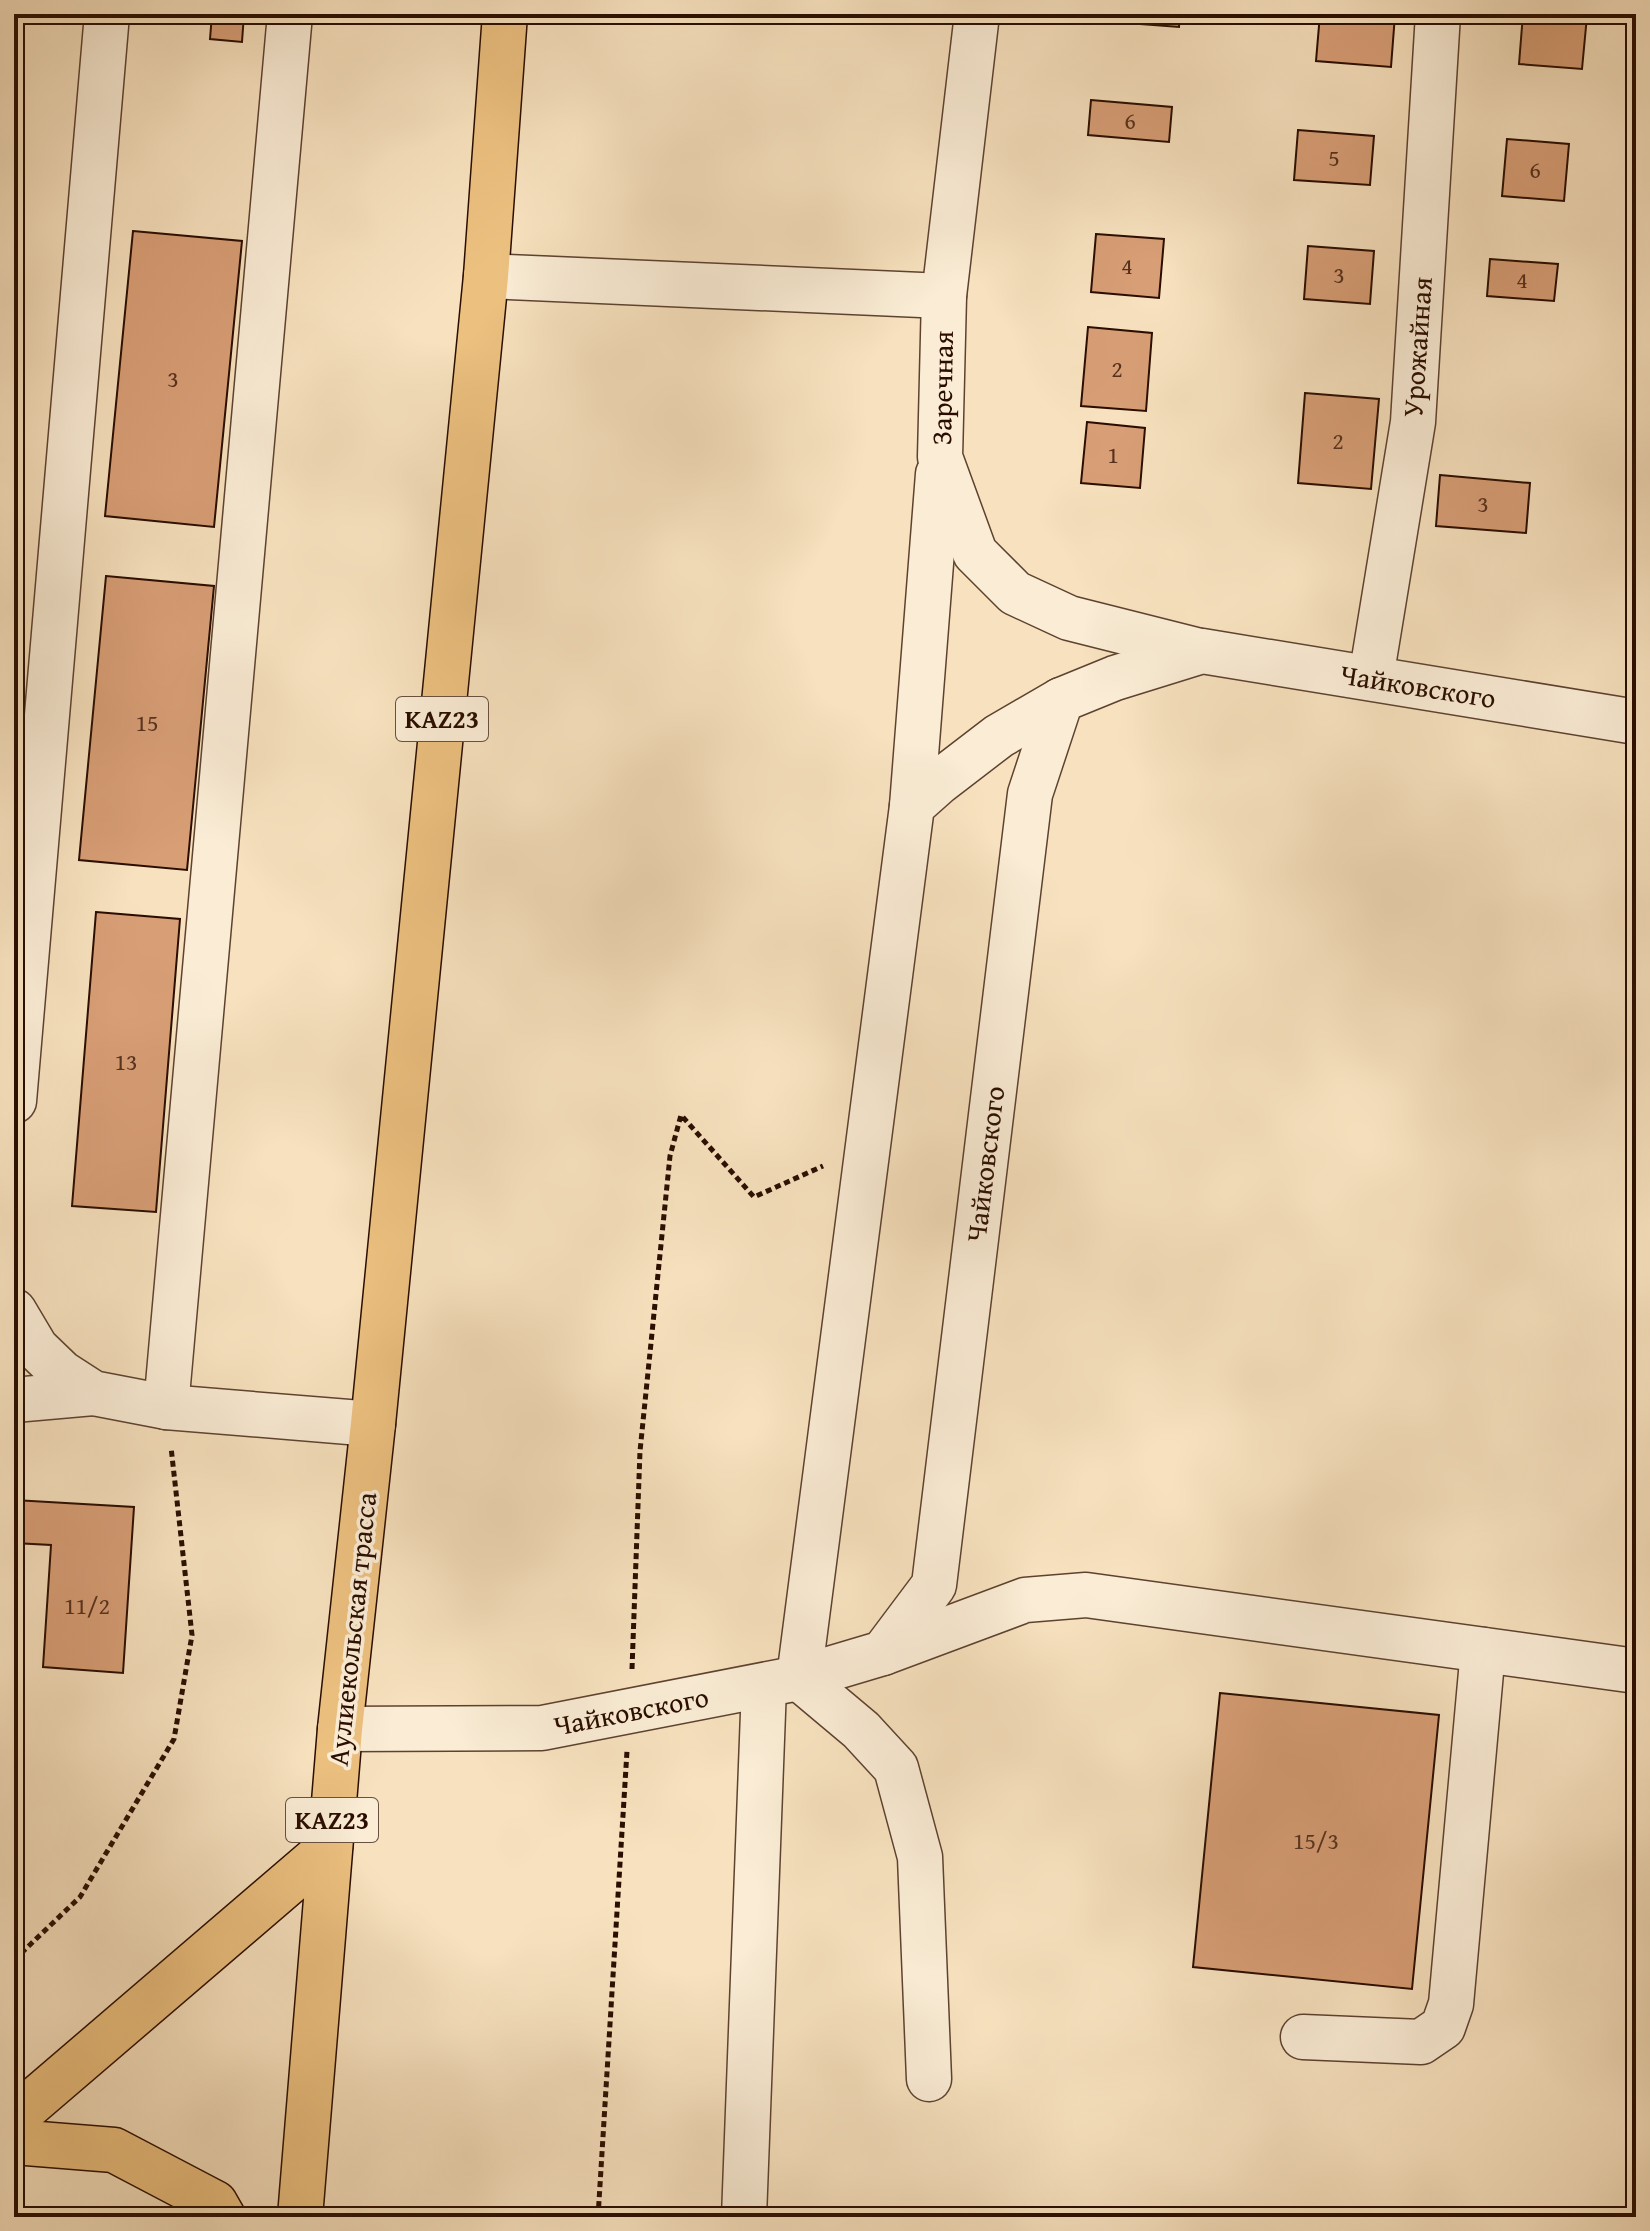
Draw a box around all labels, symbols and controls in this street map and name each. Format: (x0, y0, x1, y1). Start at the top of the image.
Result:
house number: 6 (1124, 103, 1136, 138)
house number: 5 (1328, 140, 1340, 175)
house number: 6 (1529, 152, 1541, 187)
house number: 4 (1121, 248, 1133, 283)
house number: 3 (1333, 257, 1345, 292)
house number: 4 (1516, 262, 1528, 297)
street label: Урожайная (1391, 275, 1442, 419)
street label: Заречная (920, 330, 963, 446)
house number: 2 (1111, 351, 1123, 386)
house number: 3 (167, 361, 179, 396)
house number: 2 (1332, 423, 1344, 458)
house number: 1 (1107, 437, 1119, 472)
house number: 3 (1477, 486, 1489, 521)
street label: Чайковского (1337, 653, 1499, 718)
road number: KAZ23 (396, 697, 488, 741)
house number: 15 (135, 705, 159, 740)
house number: 13 (114, 1044, 138, 1079)
street label: Чайковского (955, 1083, 1014, 1244)
street label: Аулиекольская трасса (317, 1489, 386, 1768)
house number: 11/2 (64, 1588, 110, 1623)
street label: Чайковского (550, 1675, 712, 1746)
road number: KAZ23 (286, 1798, 378, 1842)
house number: 15/3 (1293, 1823, 1339, 1858)

